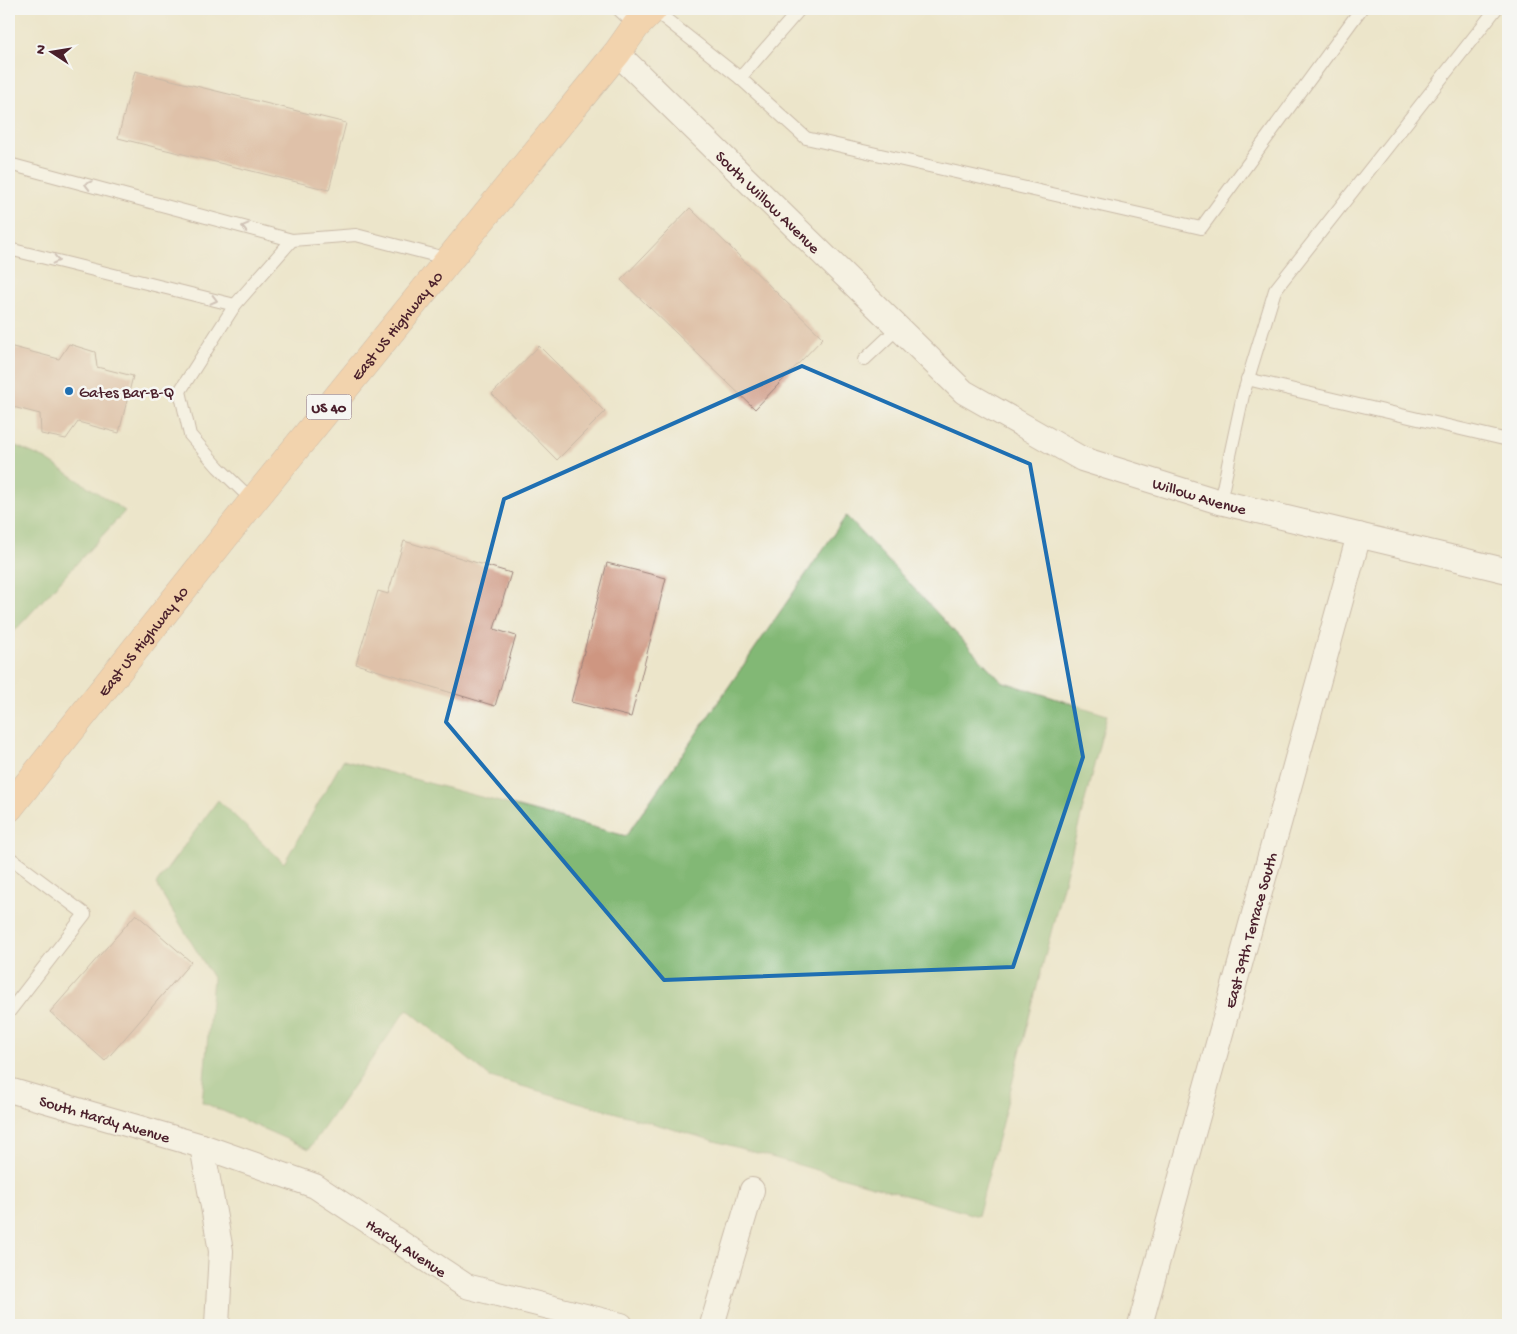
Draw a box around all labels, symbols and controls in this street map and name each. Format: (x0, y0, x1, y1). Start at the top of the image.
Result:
north arrow (28, 28, 78, 78)
text: N (32, 44, 51, 56)
street label: South Willow Avenue (710, 148, 823, 260)
one-way arrow (84, 180, 93, 191)
one-way arrow (242, 223, 250, 233)
one-way arrow (52, 255, 60, 265)
street label: East US Highway 40 (349, 269, 449, 386)
one-way arrow (209, 294, 218, 305)
marker: Gates Bar-B-Q (63, 385, 75, 397)
place label: Gates Bar-B-Q (79, 385, 174, 404)
road number: US 40 (306, 394, 352, 420)
street label: Willow Avenue (1150, 476, 1248, 521)
street label: East US Highway 40 (95, 584, 194, 702)
street label: East 39th Terrace South (1222, 850, 1284, 1011)
street label: South Hardy Avenue (37, 1093, 172, 1149)
street label: Hardy Avenue (361, 1216, 450, 1284)

